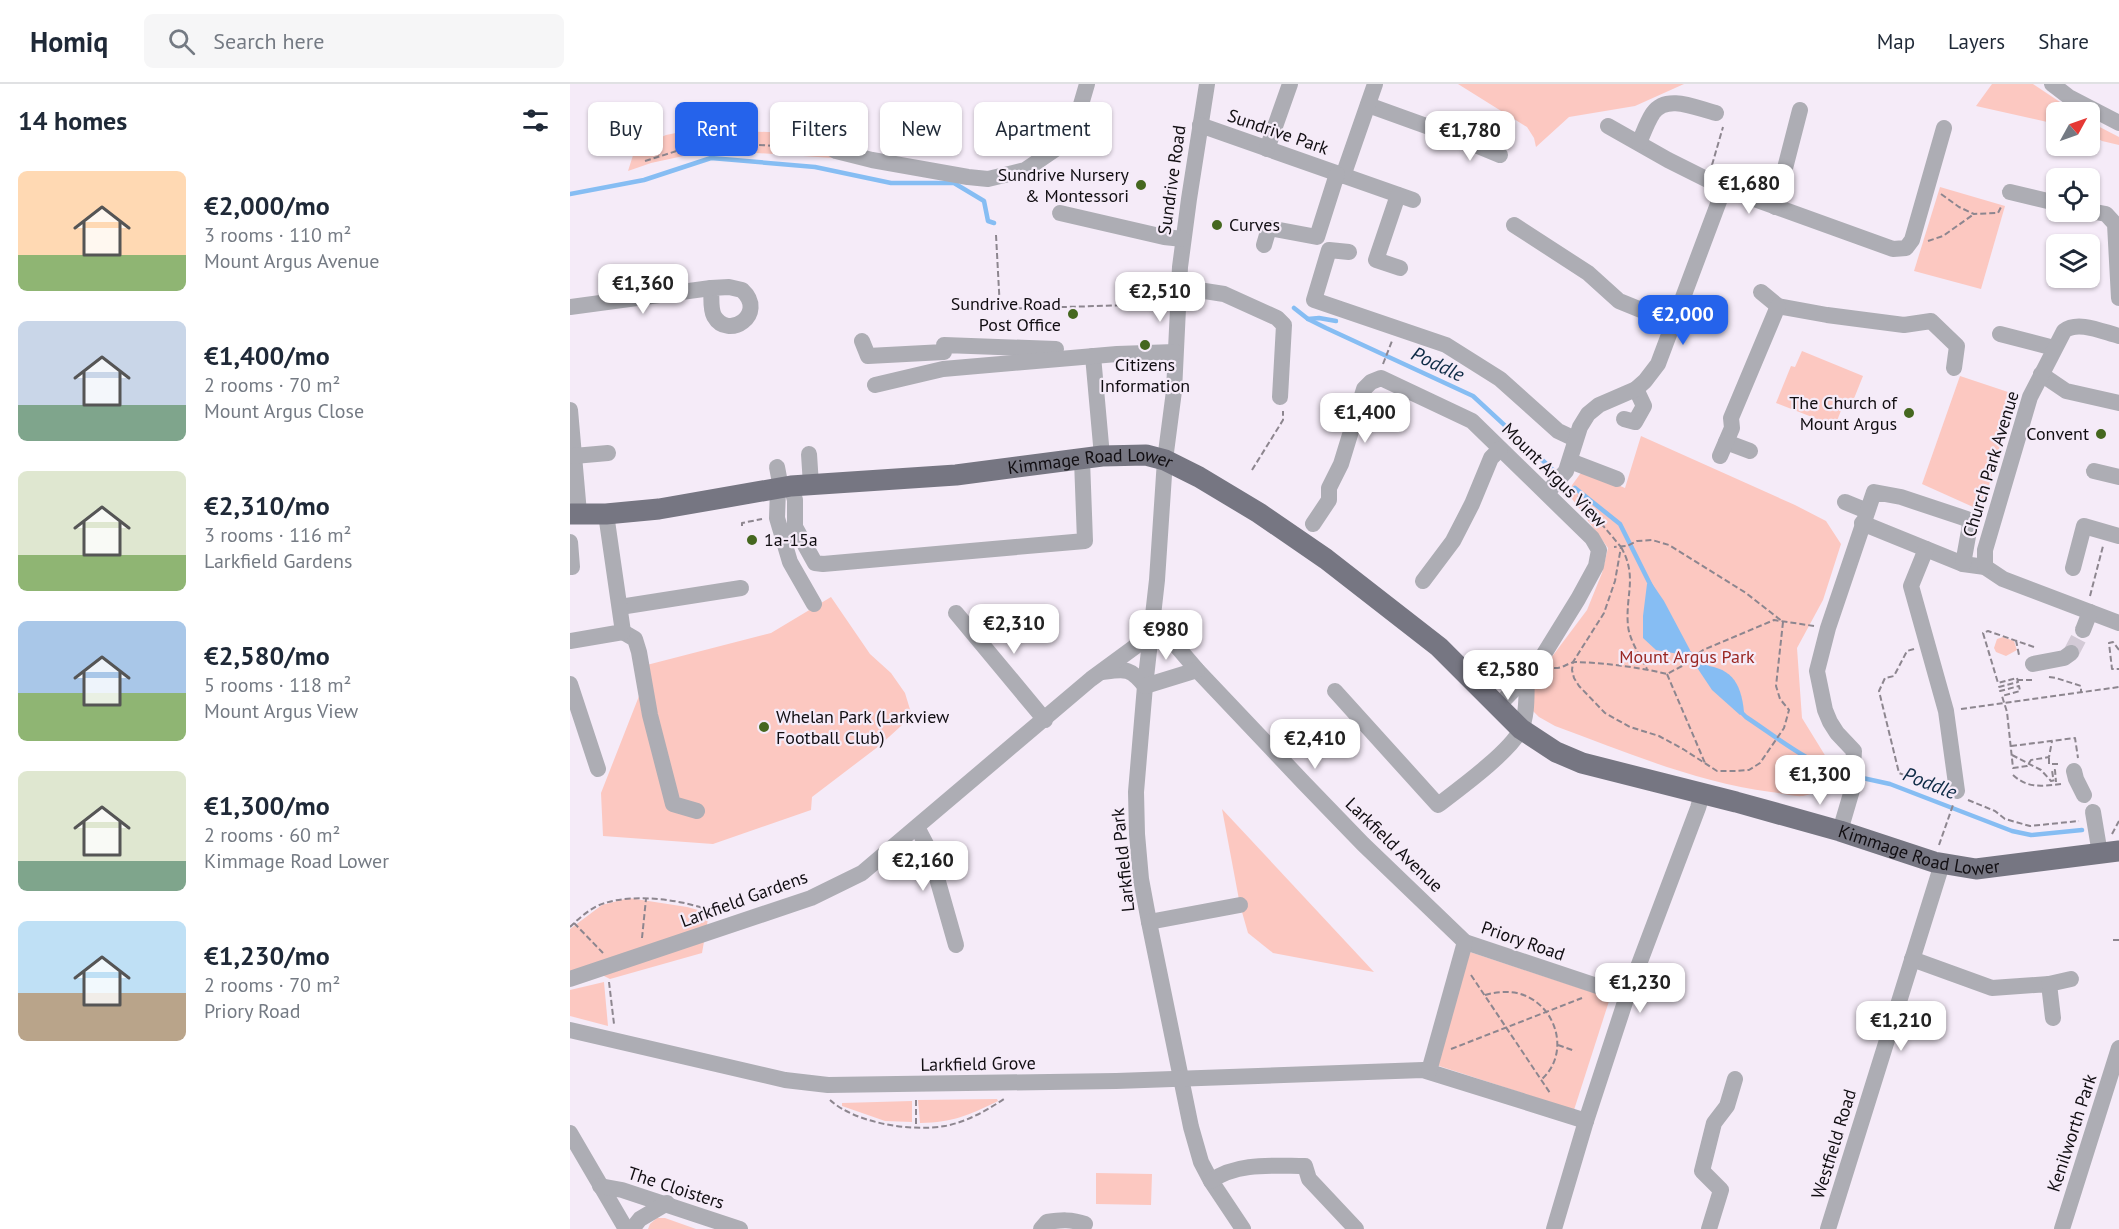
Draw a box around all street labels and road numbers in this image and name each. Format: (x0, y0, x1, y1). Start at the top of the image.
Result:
street label: Sundrive Park (1225, 104, 1332, 160)
street label: Sundrive Road (1152, 124, 1191, 236)
street label: Church Park Avenue (1957, 388, 2024, 540)
street label: Mount Argus View (1497, 417, 1612, 532)
street label: Kimmage Road Lower (1006, 443, 1177, 479)
street label: Larkfield Avenue (1341, 792, 1448, 897)
street label: Larkfield Park (1106, 807, 1139, 913)
street label: Kimmage Road Lower (1835, 819, 2001, 880)
street label: Larkfield Gardens (677, 865, 811, 932)
street label: Priory Road (1478, 916, 1568, 966)
street label: Larkfield Grove (920, 1051, 1036, 1076)
street label: Kenilworth Park (2042, 1071, 2101, 1195)
street label: Westfield Road (1806, 1086, 1861, 1202)
street label: The Cloisters (625, 1161, 727, 1214)

